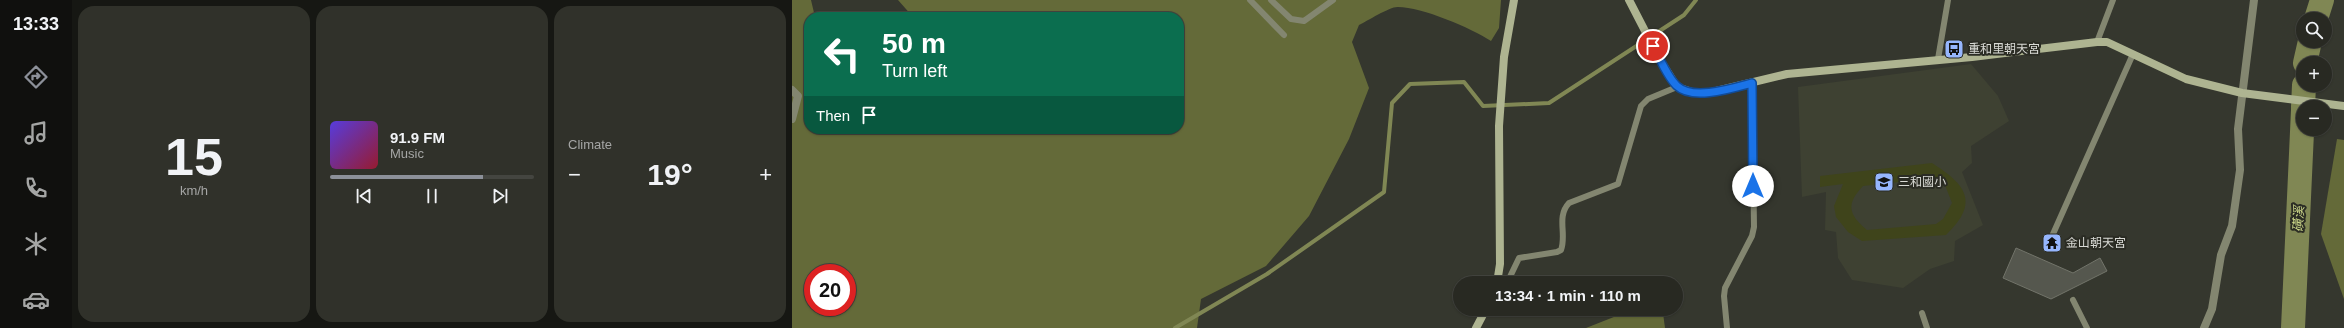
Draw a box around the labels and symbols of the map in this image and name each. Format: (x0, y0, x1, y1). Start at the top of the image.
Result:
pin (1636, 29, 1670, 63)
bus stop icon: 重和里朝天宮 (1943, 38, 1965, 60)
place label: 重和里朝天宮 (1968, 42, 2040, 56)
position arrow (1732, 165, 1774, 207)
school or university icon: 三和國小 (1873, 171, 1895, 193)
place label: 三和國小 (1898, 175, 1946, 189)
water label: 磺溪 (2290, 204, 2307, 232)
temple icon: 金山朝天宮 (2041, 232, 2063, 254)
place label: 金山朝天宮 (2066, 236, 2126, 250)
speed limit sign: 20 (804, 264, 856, 316)

